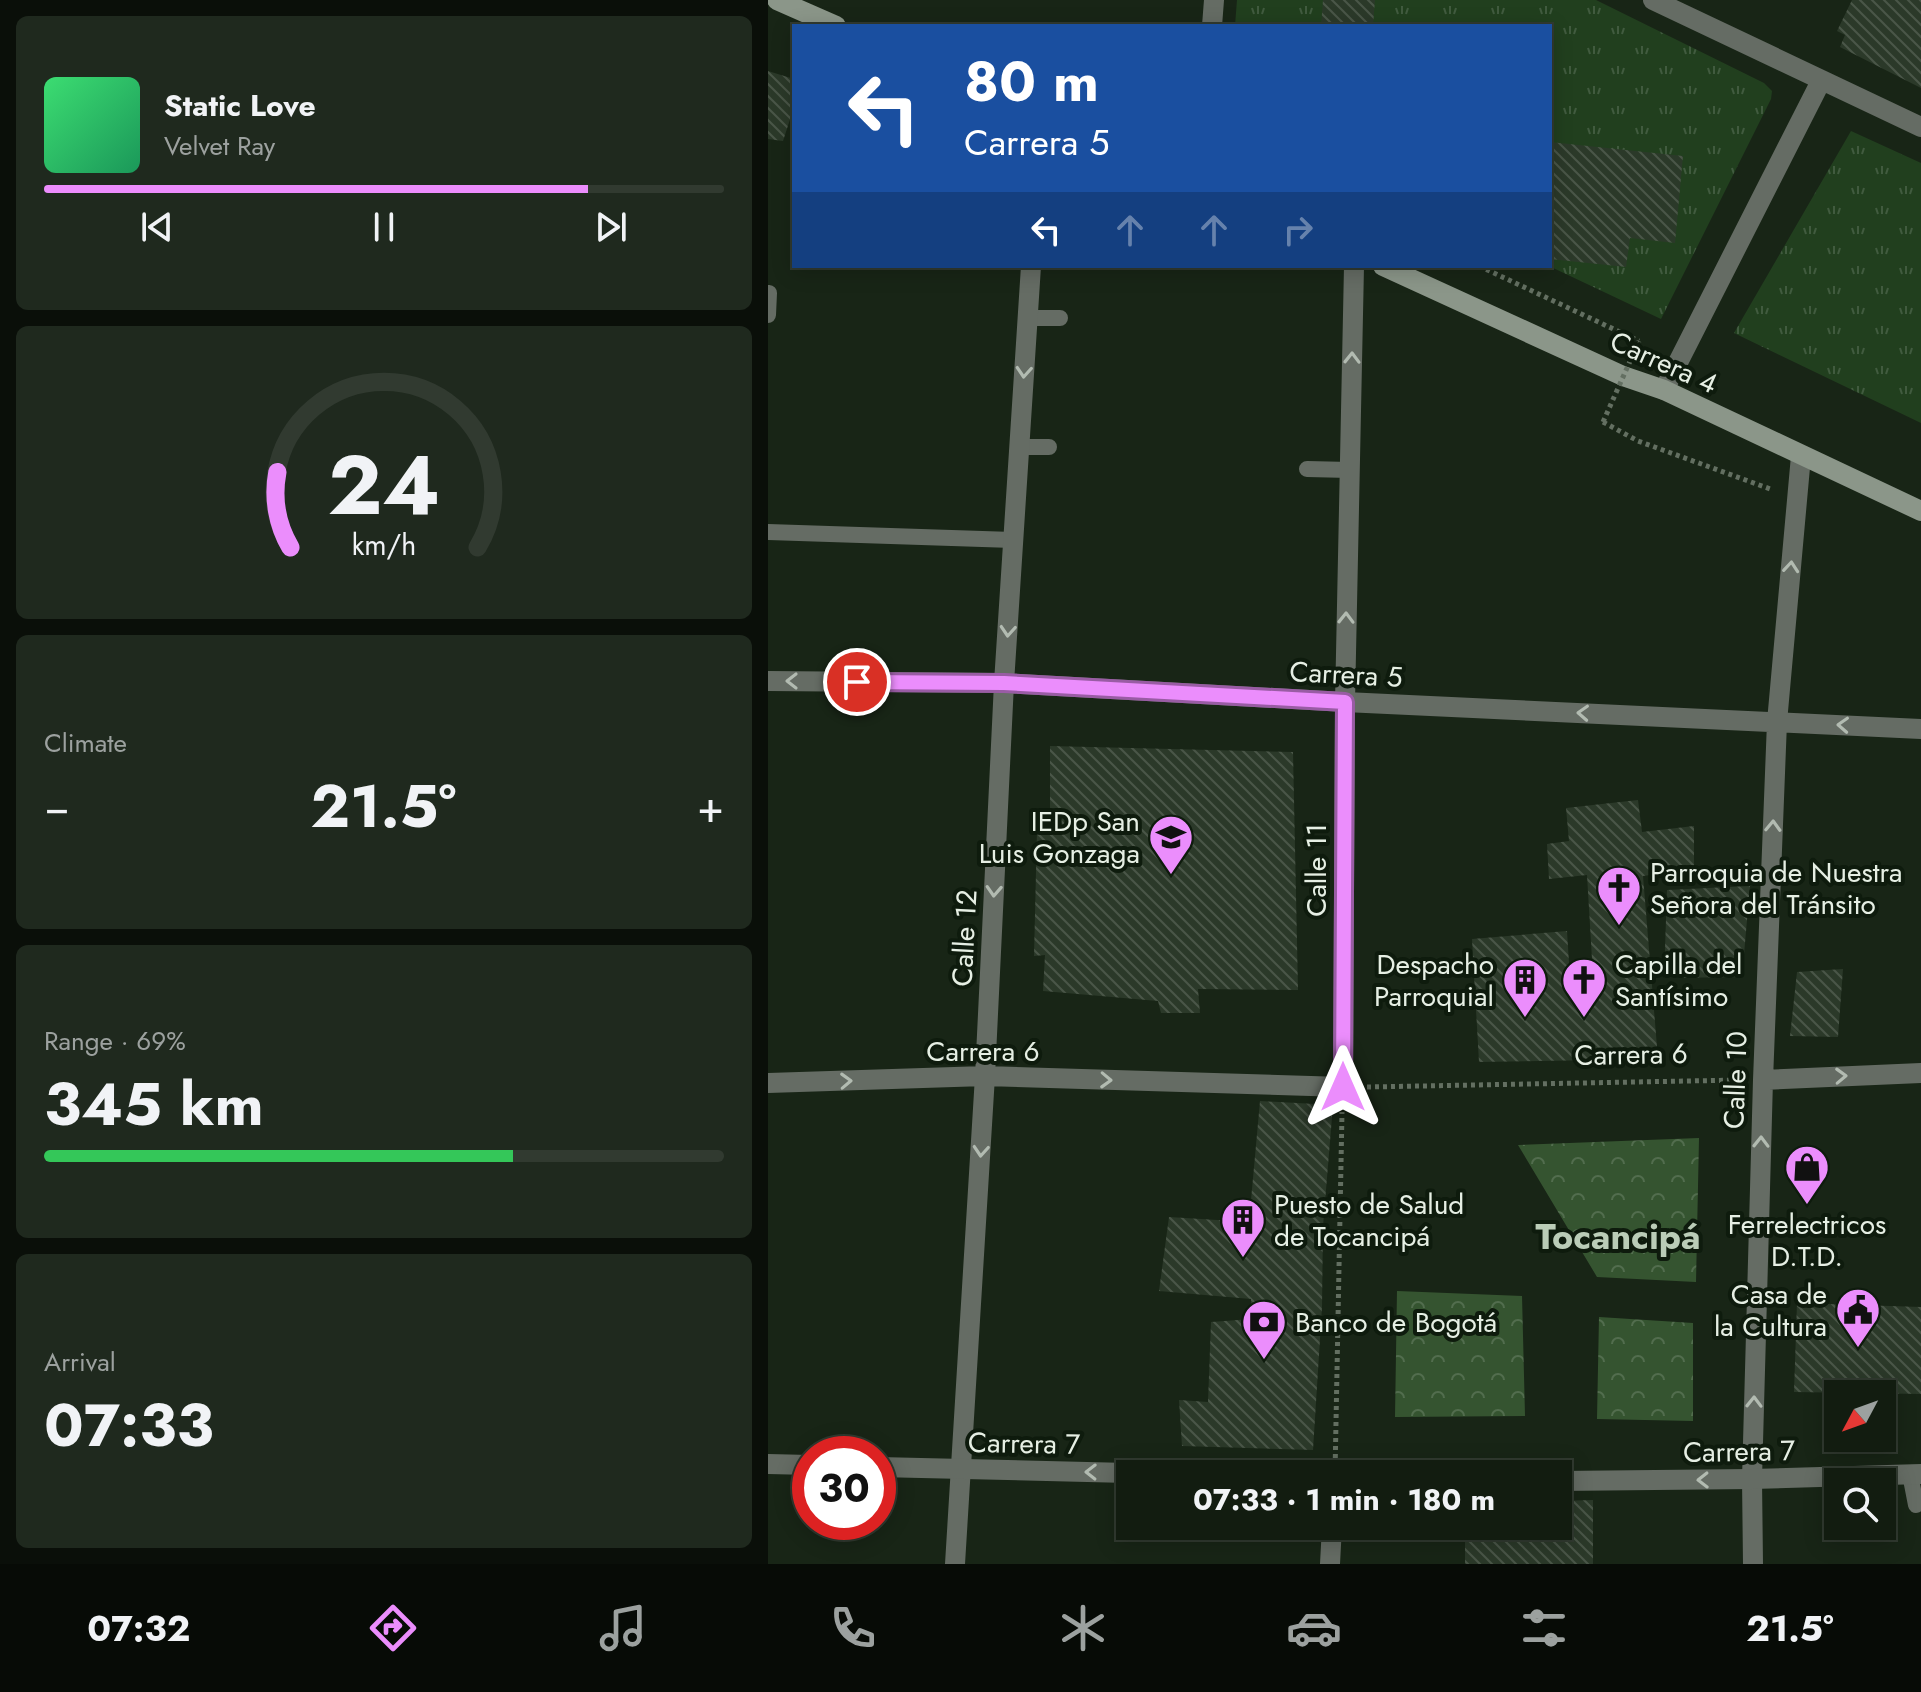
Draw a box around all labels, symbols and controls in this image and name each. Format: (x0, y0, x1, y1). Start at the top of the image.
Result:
text: 80 m (964, 41, 1099, 122)
icon: left (832, 56, 936, 160)
text: Static Love (164, 84, 316, 127)
text: Carrera 5 (964, 116, 1109, 168)
text: Velvet Ray (164, 127, 275, 165)
icon: previous (135, 205, 179, 249)
icon: pause (362, 205, 406, 249)
icon: next (589, 205, 633, 249)
icon: left (1024, 208, 1068, 252)
icon: ahead (1108, 208, 1152, 252)
icon: ahead (1192, 208, 1236, 252)
icon: right (1276, 208, 1320, 252)
street label: Carrera 4 (1604, 321, 1724, 404)
one-way arrow (1343, 351, 1361, 364)
one-way arrow (1016, 366, 1033, 379)
text: 24 (328, 425, 440, 545)
text: km/h (352, 525, 416, 567)
one-way arrow (1782, 560, 1799, 573)
one-way arrow (1338, 611, 1355, 624)
one-way arrow (999, 625, 1016, 638)
pin (823, 648, 891, 716)
street label: Carrera 5 (1288, 651, 1404, 698)
icon: arrive (835, 660, 879, 704)
one-way arrow (785, 673, 798, 690)
one-way arrow (1576, 705, 1589, 722)
one-way arrow (1836, 717, 1849, 734)
text: Climate (44, 724, 127, 762)
text: 21.5° (311, 763, 456, 850)
text: − (44, 775, 70, 839)
text: + (697, 775, 724, 839)
place label: IEDp San Luis Gonzaga (979, 801, 1140, 874)
school or university icon: IEDp San Luis Gonzaga (1147, 813, 1195, 876)
one-way arrow (1764, 819, 1781, 832)
street label: Calle 11 (1296, 823, 1337, 917)
place label: Parroquia de Nuestra Señora del Tránsito (1650, 852, 1903, 925)
church icon: Parroquia de Nuestra Señora del Tránsito (1595, 864, 1643, 927)
one-way arrow (986, 885, 1003, 898)
street label: Calle 12 (941, 889, 988, 987)
place label: Despacho Parroquial (1374, 944, 1494, 1017)
place label: Capilla del Santísimo (1615, 944, 1742, 1017)
building icon: Despacho Parroquial (1501, 956, 1549, 1019)
church icon: Capilla del Santísimo (1560, 956, 1608, 1019)
text: Range · 69% (44, 1022, 186, 1060)
street label: Calle 10 (1713, 1030, 1758, 1130)
street label: Carrera 6 (926, 1031, 1040, 1072)
street label: Carrera 6 (1574, 1033, 1688, 1076)
position arrow (1301, 1045, 1385, 1129)
text: 345 km (44, 1061, 264, 1148)
one-way arrow (1835, 1068, 1848, 1085)
one-way arrow (840, 1072, 853, 1089)
one-way arrow (1100, 1072, 1113, 1089)
one-way arrow (1752, 1135, 1770, 1148)
shop icon: Ferrelectricos D.T.D. (1783, 1143, 1831, 1206)
one-way arrow (972, 1145, 989, 1158)
place label: Puesto de Salud de Tocancipá (1274, 1184, 1464, 1257)
building icon: Puesto de Salud de Tocancipá (1219, 1196, 1267, 1259)
place label: Ferrelectricos D.T.D. (1728, 1204, 1886, 1277)
district label: Tocancipá (1535, 1210, 1701, 1262)
place label: Casa de la Cultura (1714, 1274, 1827, 1347)
public building icon: Casa de la Cultura (1834, 1286, 1882, 1349)
bank icon: Banco de Bogotá (1240, 1298, 1288, 1361)
place label: Banco de Bogotá (1295, 1302, 1497, 1343)
text: Arrival (44, 1343, 116, 1381)
north arrow (1824, 1380, 1896, 1452)
map controls (1824, 1380, 1896, 1540)
text: 07:33 (44, 1382, 214, 1469)
one-way arrow (1746, 1395, 1763, 1408)
street label: Carrera 7 (968, 1422, 1081, 1465)
street label: Carrera 7 (1683, 1430, 1796, 1473)
speed limit sign: 30 (792, 1436, 896, 1540)
one-way arrow (1084, 1463, 1097, 1481)
button: search (1824, 1468, 1896, 1540)
one-way arrow (1696, 1471, 1709, 1488)
text: 07:33 · 1 min · 180 m (1193, 1478, 1495, 1521)
icon: directions (365, 1600, 421, 1656)
icon: music (595, 1600, 651, 1656)
icon: phone (825, 1600, 881, 1656)
icon: climate (1055, 1600, 1111, 1656)
icon: car (1286, 1600, 1342, 1656)
icon: filters (1516, 1600, 1572, 1656)
text: 07:32 (87, 1602, 190, 1654)
text: 21.5° (1746, 1602, 1834, 1654)

